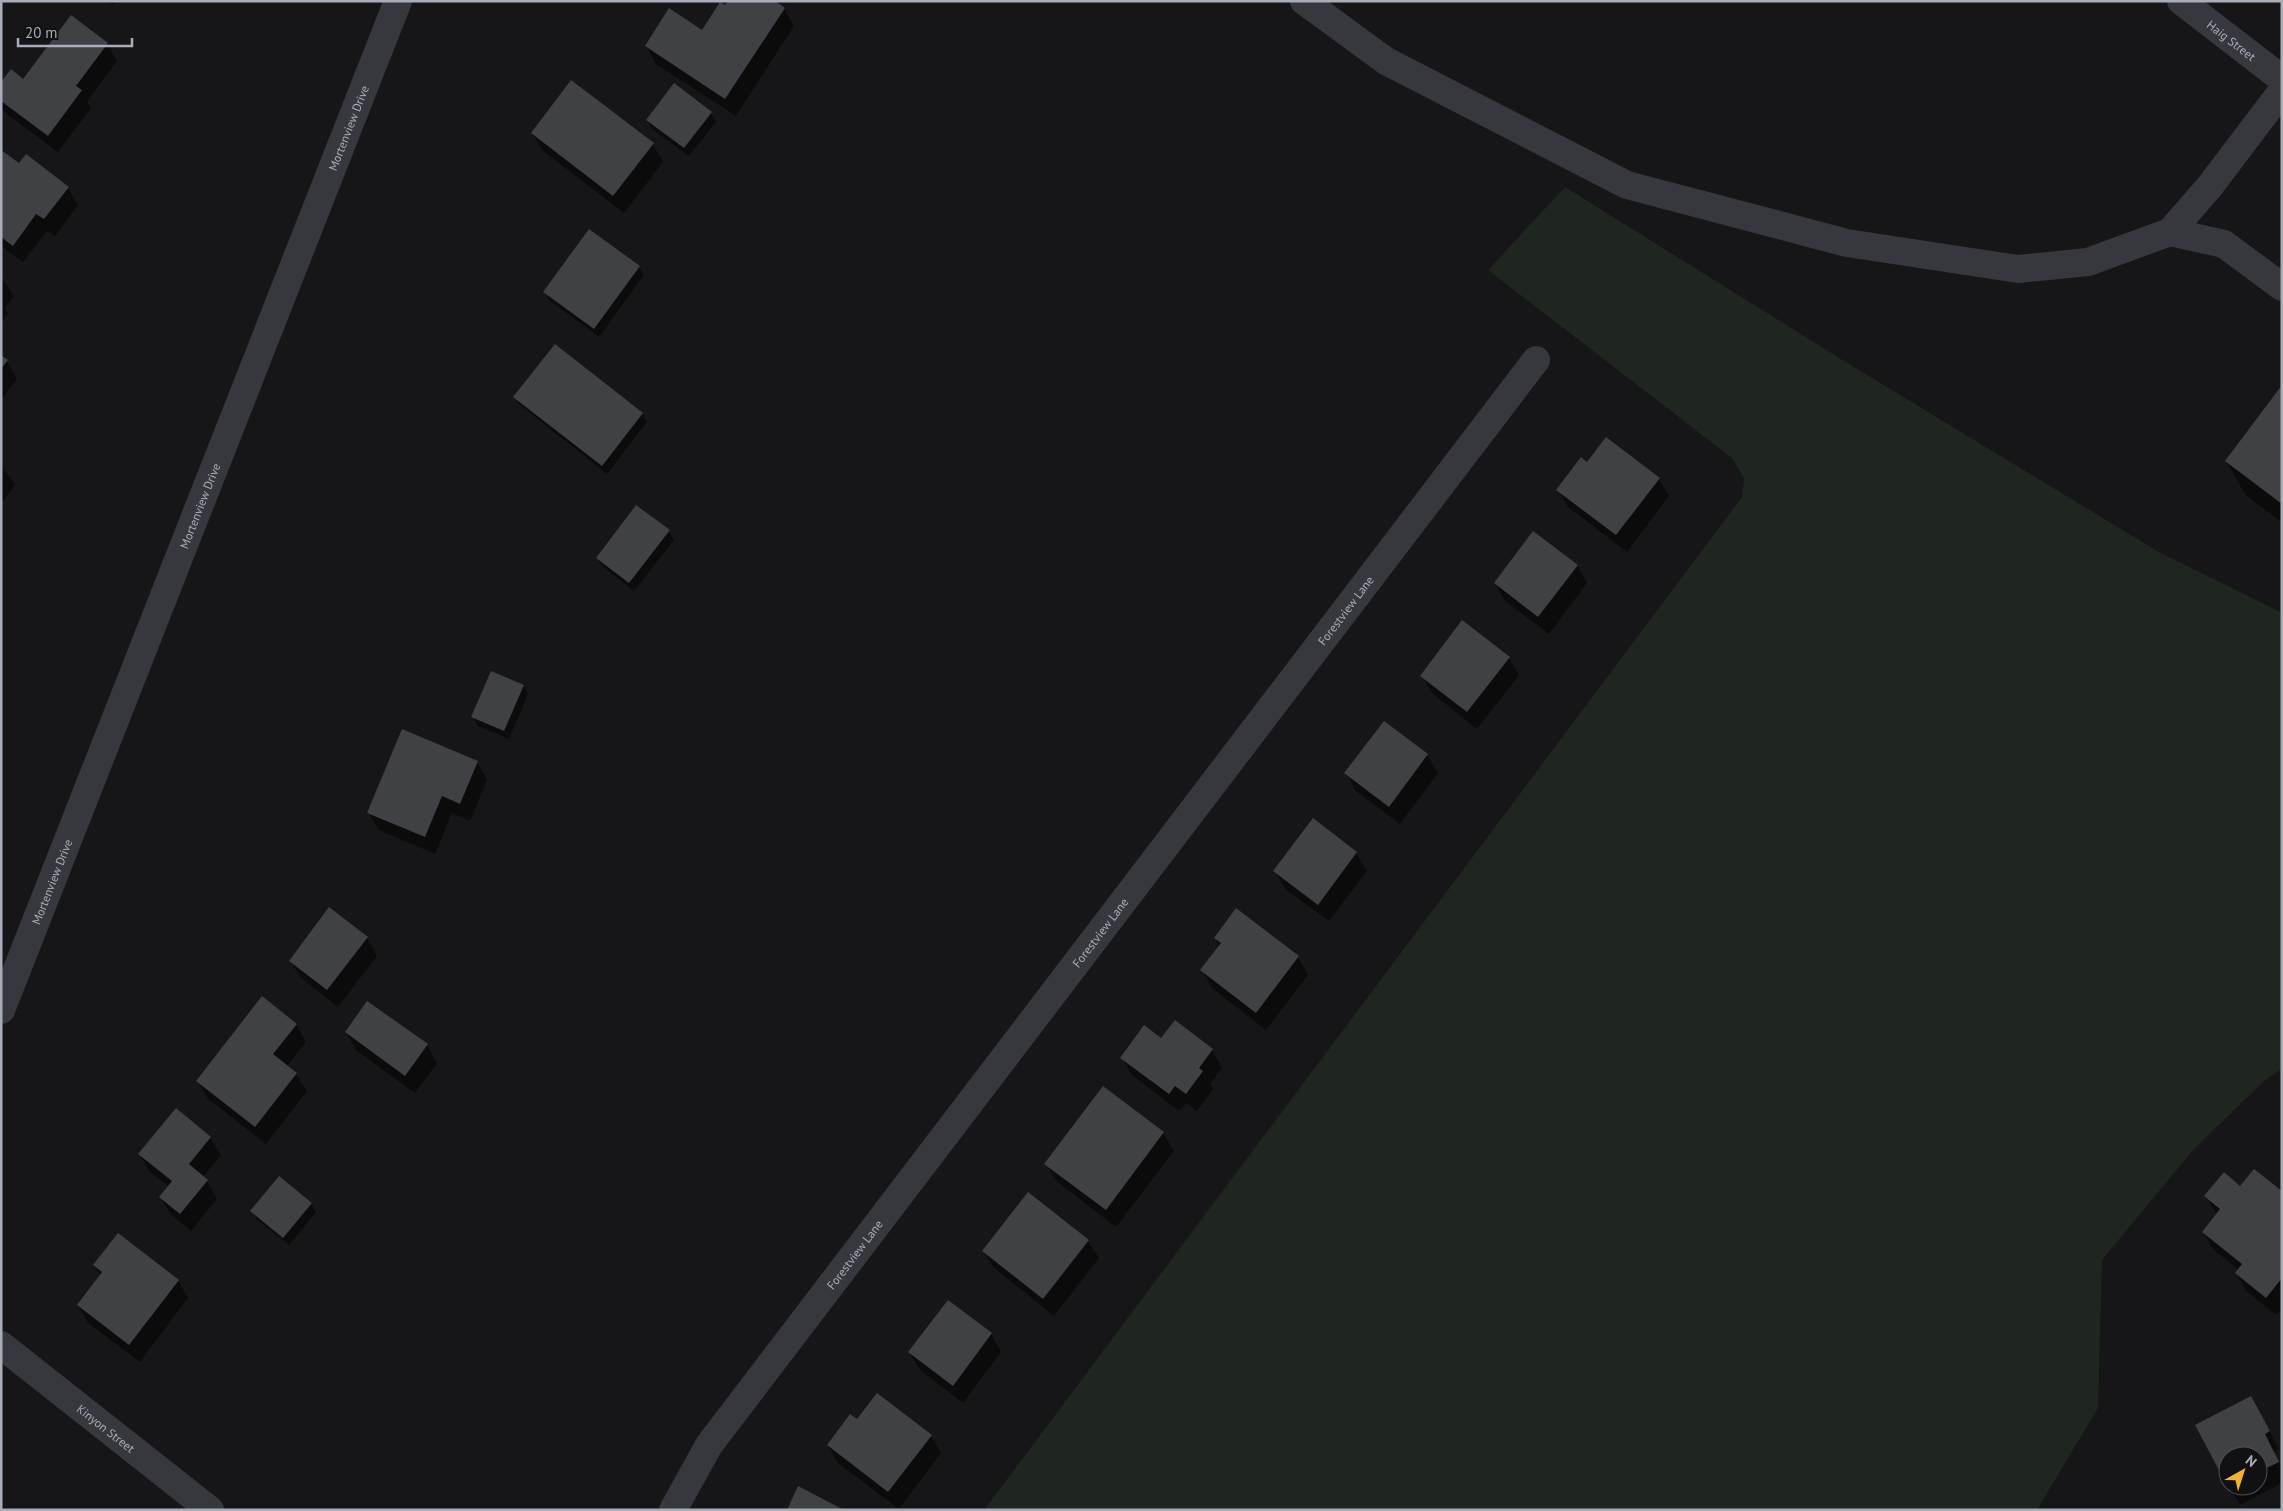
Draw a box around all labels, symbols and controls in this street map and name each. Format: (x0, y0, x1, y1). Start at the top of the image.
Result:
scale bar (18, 15, 131, 47)
street label: Haig Street (2204, 17, 2259, 64)
text: 20 m (25, 23, 58, 42)
street label: Mortenview Drive (325, 83, 372, 173)
street label: Mortenview Drive (176, 461, 223, 551)
street label: Forestview Lane (1314, 572, 1377, 648)
street label: Mortenview Drive (28, 837, 75, 927)
street label: Forestview Lane (1069, 895, 1131, 970)
street label: Forestview Lane (823, 1217, 886, 1292)
street label: Kinyon Street (74, 1401, 138, 1455)
north arrow (2218, 1446, 2268, 1496)
text: N (2242, 1451, 2260, 1471)

